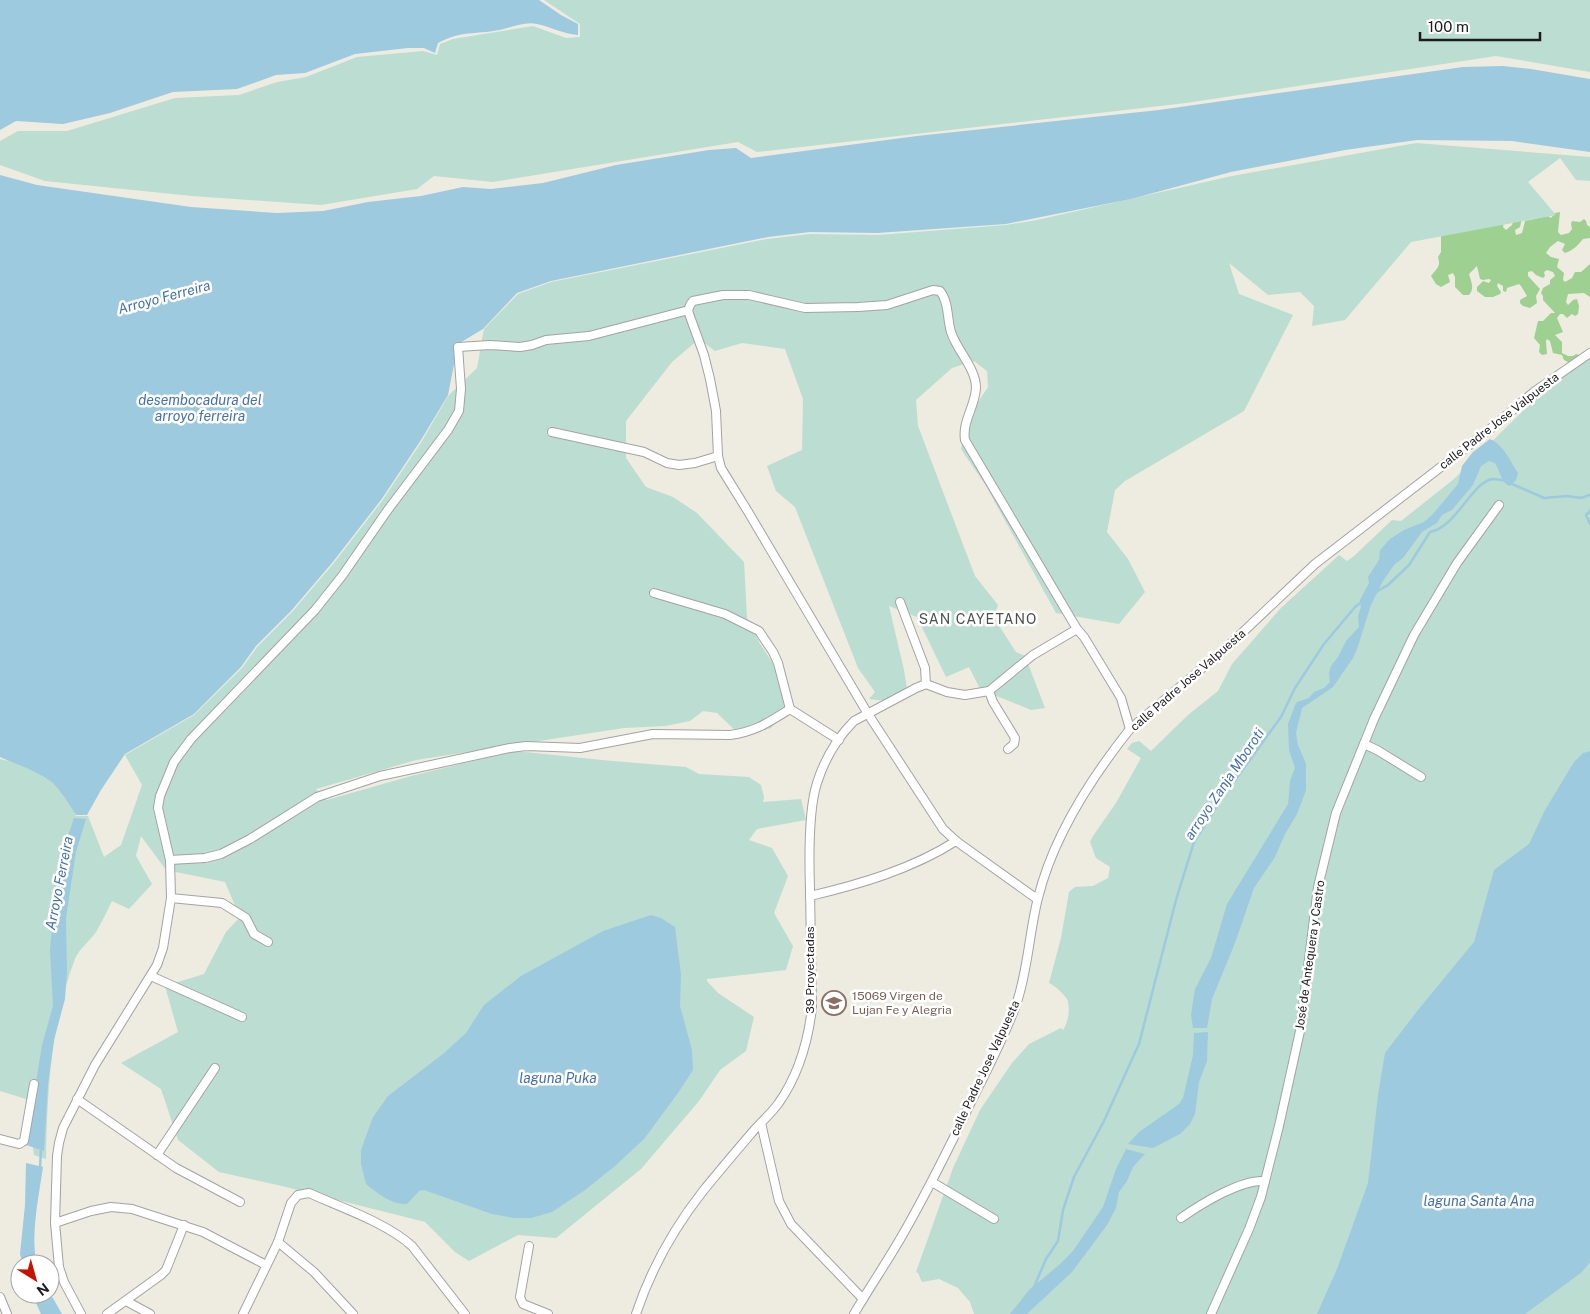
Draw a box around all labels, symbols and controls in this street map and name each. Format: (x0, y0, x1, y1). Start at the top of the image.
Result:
scale bar (1420, 10, 1540, 42)
text: 100 m (1428, 18, 1469, 35)
water label: Arroyo Ferreira (116, 277, 212, 317)
street label: calle Padre Jose Valpuesta (1436, 370, 1562, 472)
water label: desembocadura del arroyo ferreira (138, 392, 262, 424)
district label: SAN CAYETANO (919, 611, 1037, 627)
street label: calle Padre Jose Valpuesta (1128, 626, 1248, 734)
water label: arroyo Zanja Mboroti (1181, 725, 1267, 843)
water label: Arroyo Ferreira (42, 835, 76, 931)
street label: José de Antequera y Castro (1293, 879, 1327, 1031)
street label: 39 Proyectadas (803, 926, 817, 1014)
place label: 15069 Virgen de Lujan Fe y Alegria (852, 989, 952, 1017)
school or university icon: 15069 Virgen de Lujan Fe y Alegria (821, 990, 847, 1016)
street label: calle Padre Jose Valpuesta (947, 998, 1023, 1138)
water label: laguna Puka (519, 1070, 597, 1086)
water label: laguna Santa Ana (1423, 1193, 1535, 1209)
north arrow (10, 1254, 60, 1304)
text: N (34, 1280, 52, 1299)

